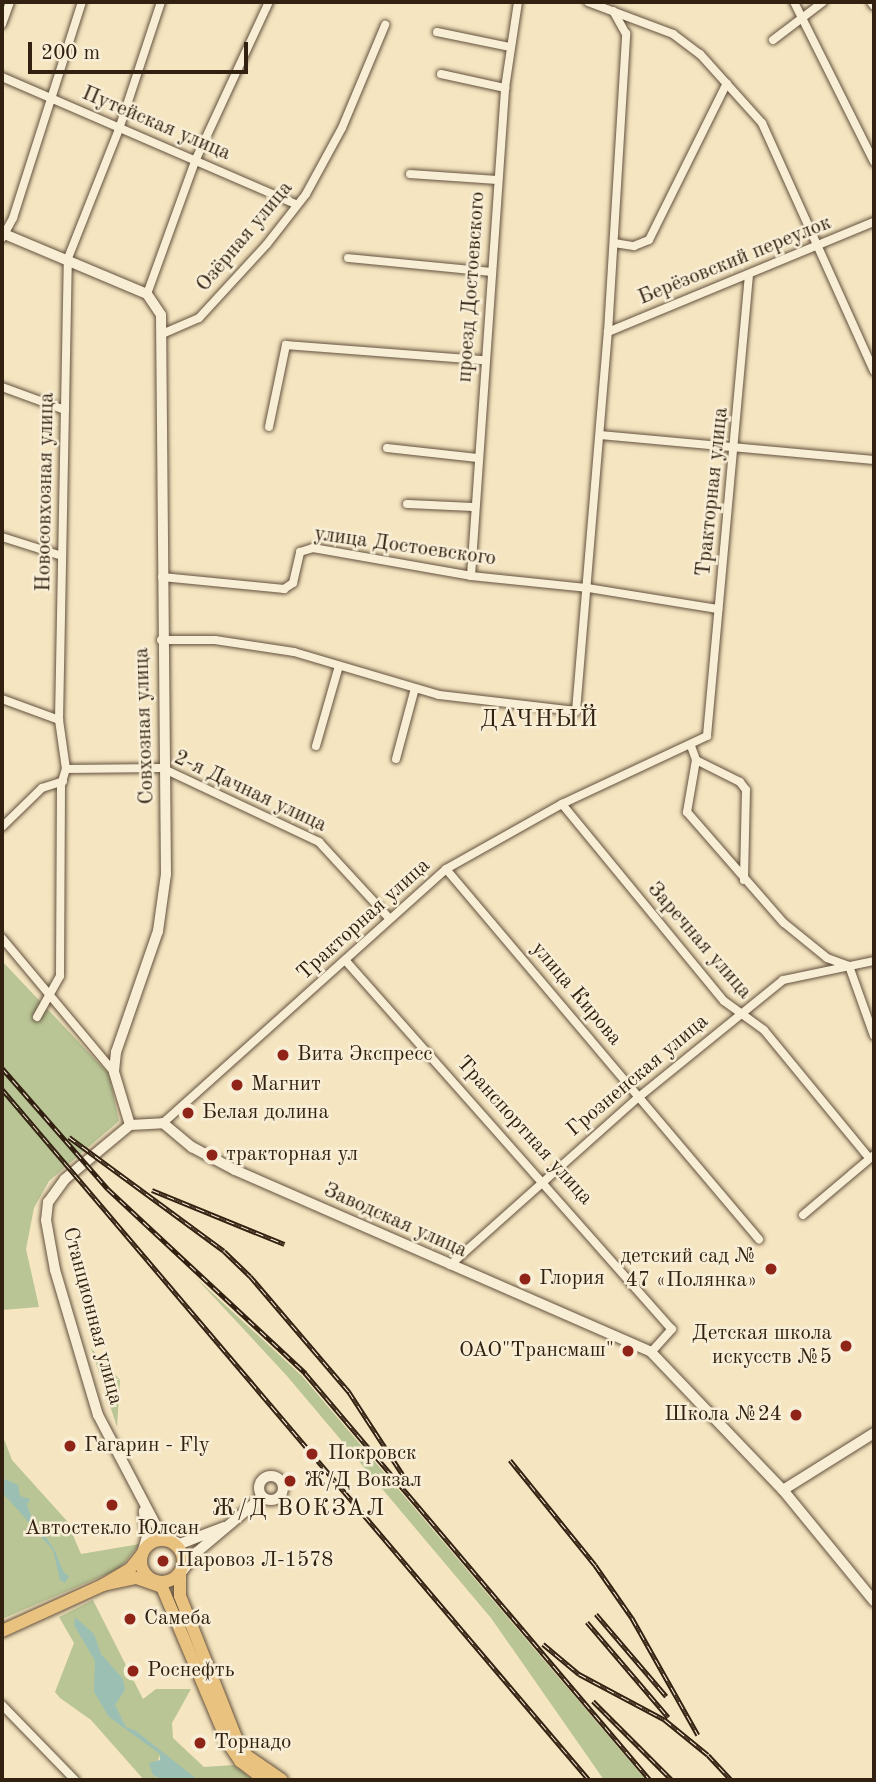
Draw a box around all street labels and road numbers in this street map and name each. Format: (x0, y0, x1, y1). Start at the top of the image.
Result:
street label: Путейская улица (78, 81, 234, 167)
street label: Озёрная улица (191, 177, 299, 297)
street label: проезд Достоевского (453, 191, 491, 383)
street label: Берёзовский переулок (635, 211, 835, 311)
street label: Новосовхозная улица (32, 392, 60, 592)
street label: Тракторная улица (692, 406, 734, 578)
street label: улица Достоевского (312, 522, 498, 572)
street label: Совхозная улица (130, 647, 160, 805)
street label: 2-я Дачная улица (170, 746, 330, 838)
street label: Тракторная улица (292, 854, 436, 986)
street label: Заречная улица (641, 877, 757, 1005)
street label: улица Кирова (525, 937, 627, 1051)
street label: Грозненская улица (562, 1009, 714, 1143)
street label: Транспортная улица (450, 1051, 598, 1211)
street label: Заводская улица (319, 1178, 471, 1264)
street label: Станционная улица (56, 1224, 128, 1408)

